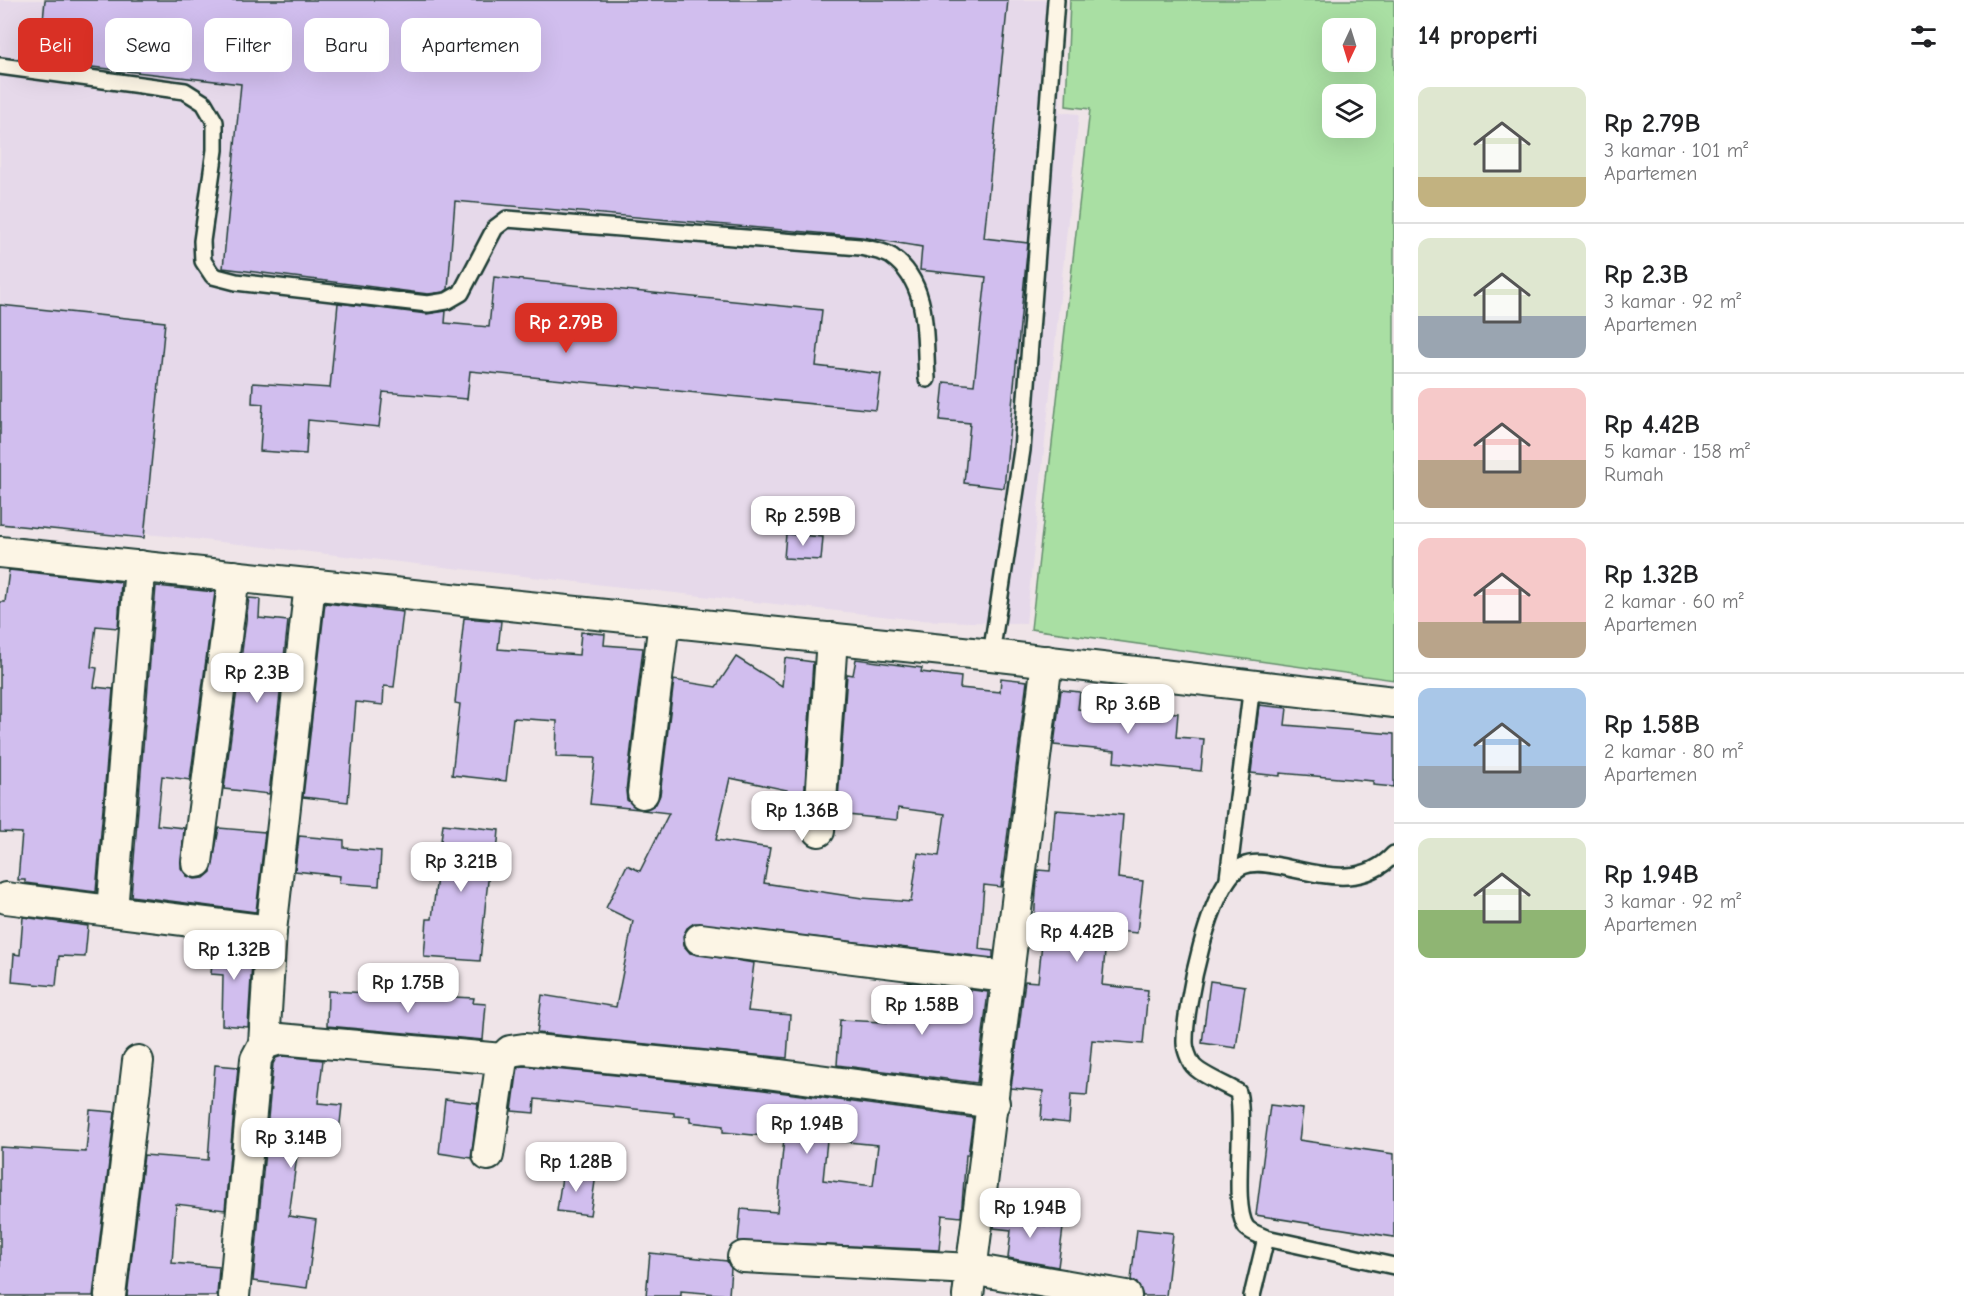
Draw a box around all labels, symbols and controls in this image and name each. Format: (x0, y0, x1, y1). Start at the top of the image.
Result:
chip: Beli (18, 18, 93, 72)
chip: Sewa (105, 18, 192, 72)
chip: Filter (204, 18, 292, 72)
chip: Baru (304, 18, 389, 72)
chip: Apartemen (401, 18, 541, 72)
north arrow (1322, 18, 1376, 72)
map controls (1322, 18, 1376, 138)
icon: filters (1907, 20, 1940, 53)
text: 14 properti (1418, 21, 1538, 51)
button: layers (1322, 84, 1376, 138)
text: Rp 2.79B (1604, 109, 1700, 139)
icon: home (1466, 111, 1538, 183)
text: 3 kamar · 101 m² (1604, 139, 1748, 162)
text: Apartemen (1604, 162, 1697, 185)
text: Rp 2.3B (1604, 260, 1688, 290)
icon: home (1466, 262, 1538, 334)
text: 3 kamar · 92 m² (1604, 290, 1741, 313)
pin: Rp 2.79B (504, 303, 628, 354)
text: Rp 2.79B (529, 311, 603, 334)
text: Apartemen (1604, 313, 1697, 336)
text: Rp 4.42B (1604, 410, 1700, 440)
icon: home (1466, 412, 1538, 484)
text: 5 kamar · 158 m² (1604, 440, 1750, 463)
text: Rumah (1604, 463, 1664, 486)
pin: Rp 2.59B (741, 496, 865, 547)
text: Rp 2.59B (765, 504, 841, 527)
text: Rp 1.32B (1604, 560, 1699, 590)
icon: home (1466, 562, 1538, 634)
text: 2 kamar · 60 m² (1604, 590, 1744, 613)
text: Apartemen (1604, 613, 1697, 636)
pin: Rp 2.3B (202, 653, 312, 704)
text: Rp 2.3B (225, 661, 289, 684)
pin: Rp 3.6B (1073, 684, 1183, 735)
text: Rp 3.6B (1095, 692, 1161, 715)
text: Rp 1.58B (1604, 710, 1700, 740)
icon: home (1466, 712, 1538, 784)
text: 2 kamar · 80 m² (1604, 740, 1743, 763)
text: Apartemen (1604, 763, 1697, 786)
pin: Rp 1.36B (740, 791, 864, 842)
text: Rp 1.36B (765, 799, 839, 822)
pin: Rp 3.21B (399, 842, 523, 893)
text: Rp 3.21B (425, 850, 497, 873)
text: Rp 1.94B (1604, 860, 1699, 890)
icon: home (1466, 862, 1538, 934)
text: 3 kamar · 92 m² (1604, 890, 1741, 913)
pin: Rp 4.42B (1015, 912, 1139, 963)
text: Apartemen (1604, 913, 1697, 936)
text: Rp 4.42B (1040, 920, 1114, 943)
pin: Rp 1.32B (172, 930, 296, 981)
text: Rp 1.32B (198, 938, 270, 961)
pin: Rp 1.75B (346, 963, 470, 1014)
text: Rp 1.75B (372, 971, 444, 994)
pin: Rp 1.58B (860, 985, 984, 1036)
text: Rp 1.58B (885, 993, 959, 1016)
pin: Rp 1.94B (745, 1104, 869, 1155)
text: Rp 1.94B (771, 1112, 843, 1135)
pin: Rp 3.14B (229, 1118, 353, 1169)
text: Rp 3.14B (255, 1126, 327, 1149)
pin: Rp 1.28B (514, 1142, 638, 1193)
text: Rp 1.28B (539, 1150, 613, 1173)
pin: Rp 1.94B (968, 1188, 1092, 1239)
text: Rp 1.94B (994, 1196, 1066, 1219)

